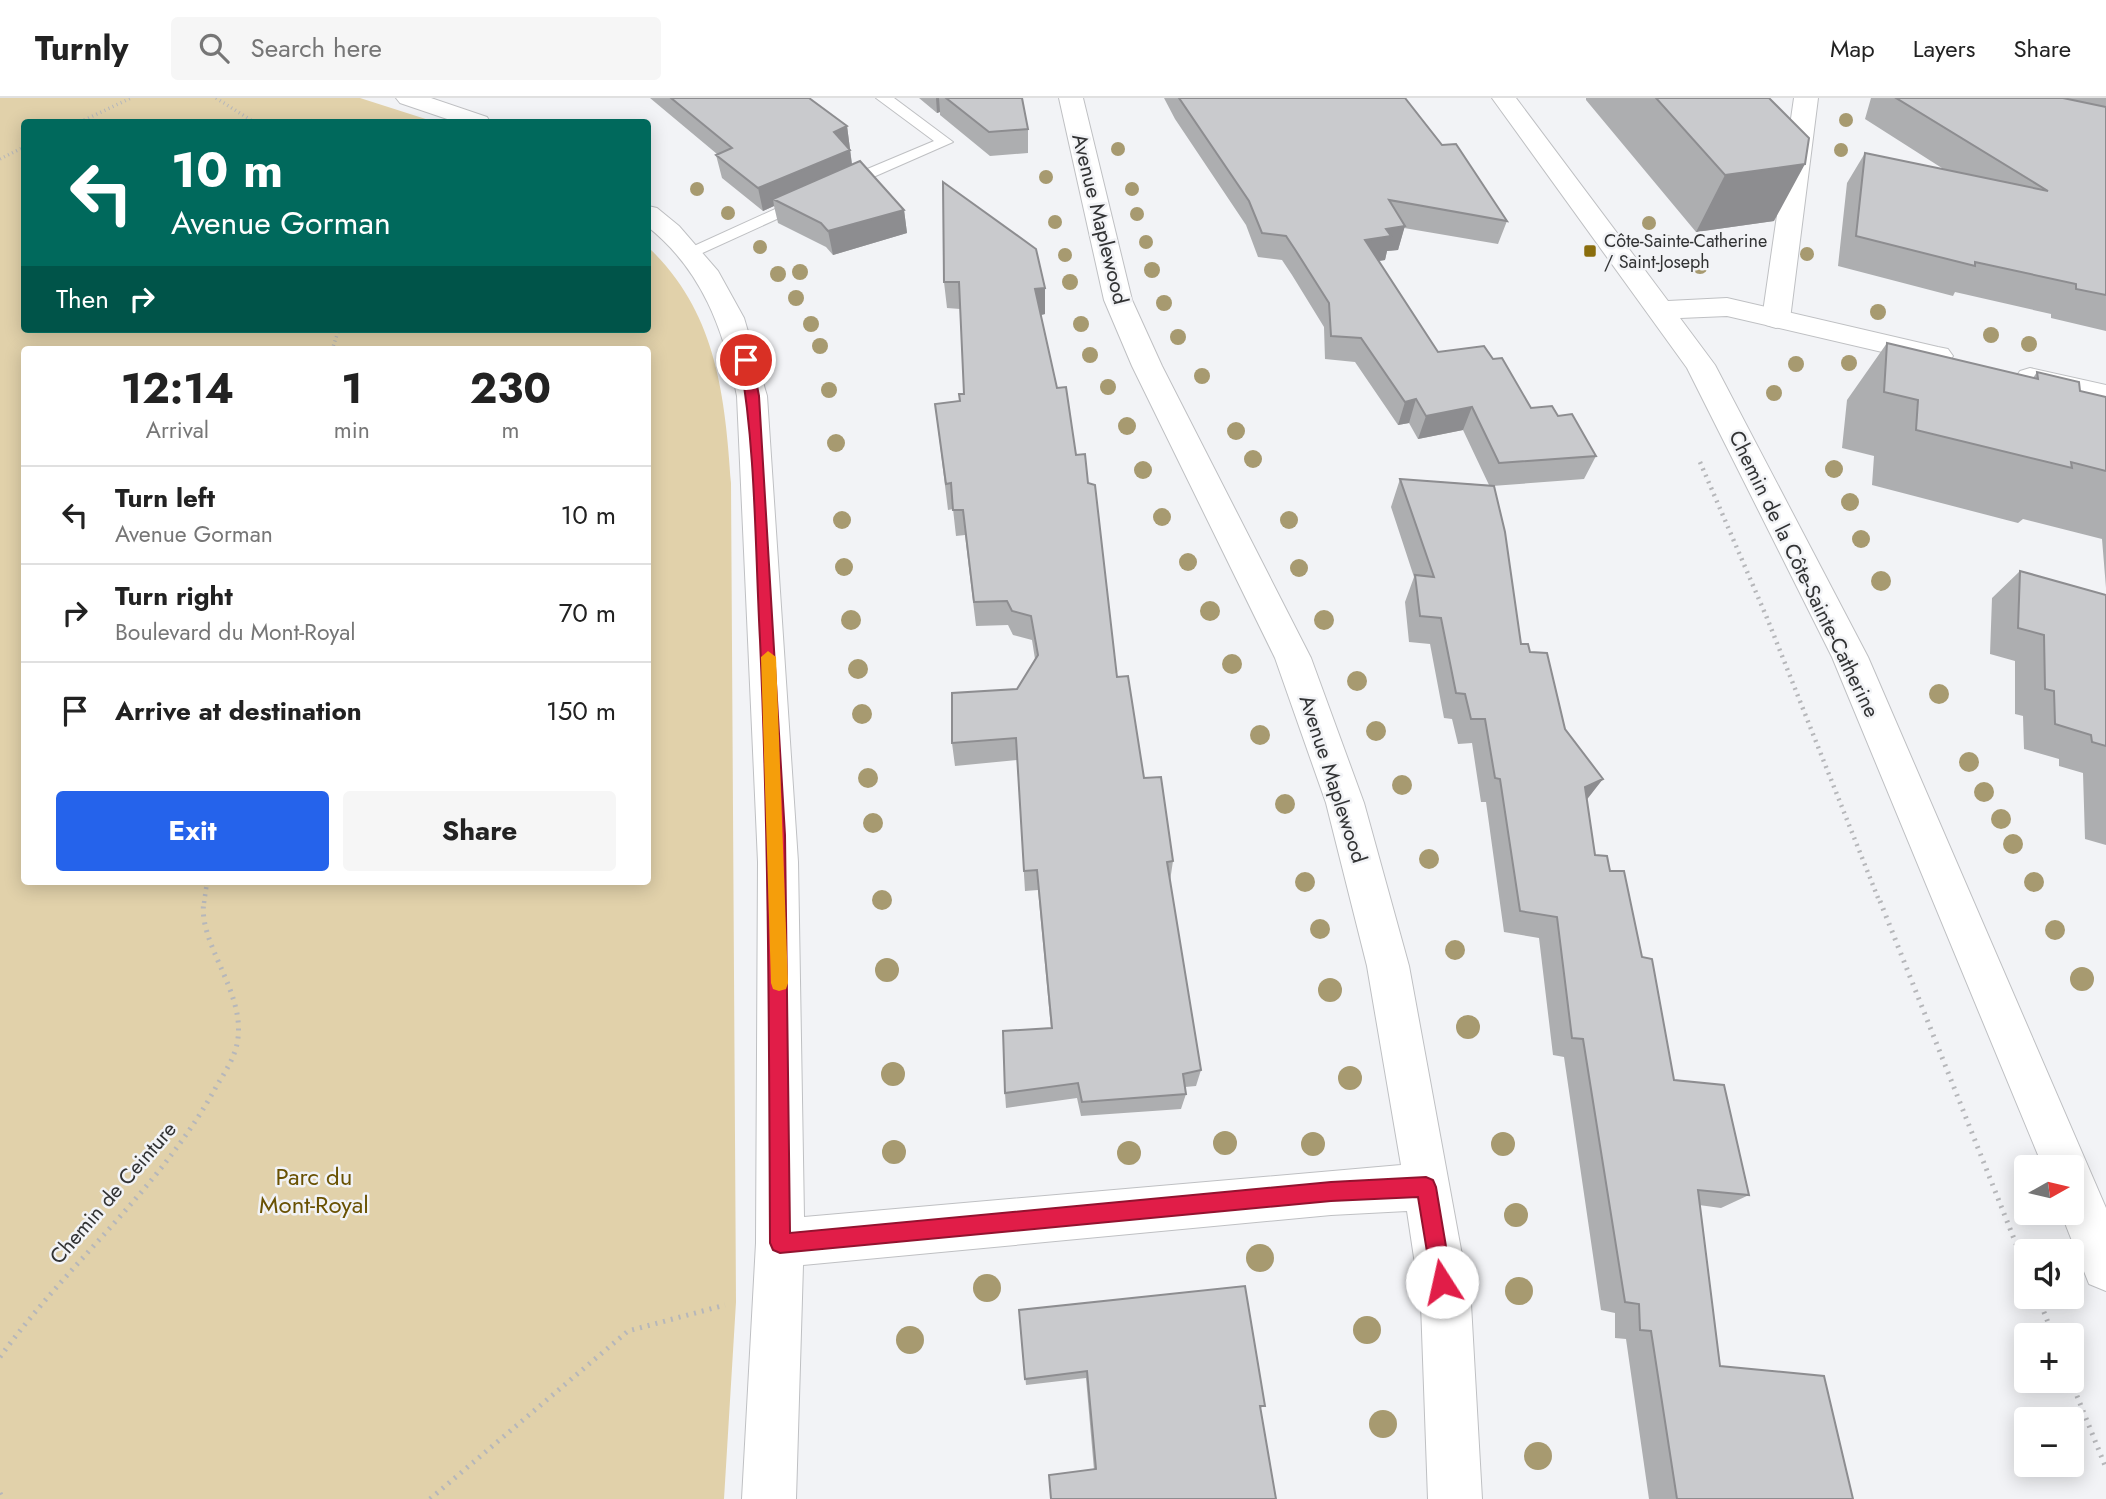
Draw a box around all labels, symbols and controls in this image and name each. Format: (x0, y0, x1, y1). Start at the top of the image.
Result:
search box (171, 17, 661, 80)
text: Turnly (35, 25, 129, 72)
icon: search (195, 29, 233, 67)
text: Search here (251, 29, 382, 67)
text: Map (1830, 31, 1875, 66)
text: Layers (1913, 31, 1975, 66)
text: Share (2013, 31, 2071, 66)
street label: Avenue Maplewood (1064, 130, 1136, 308)
text: 10 m (171, 135, 283, 205)
icon: left (56, 147, 147, 238)
text: Avenue Gorman (171, 200, 391, 246)
place label: Côte-Sainte-Catherine / Saint-Joseph (1604, 228, 1767, 275)
marker: Côte-Sainte-Catherine / Saint-Joseph (1582, 243, 1598, 259)
text: Then (56, 280, 109, 318)
icon: right (123, 280, 161, 318)
pin (716, 330, 776, 390)
icon: arrive (727, 341, 765, 379)
text: 12:14 (121, 358, 234, 419)
text: 1 (341, 358, 363, 419)
text: 230 (470, 358, 551, 419)
text: Arrival (146, 413, 209, 447)
text: min (334, 413, 370, 447)
text: m (501, 413, 519, 447)
street label: Chemin de la Côte-Sainte-Catherine (1721, 425, 1887, 723)
text: Turn left (115, 479, 215, 517)
icon: left (56, 496, 94, 534)
text: 10 m (561, 496, 616, 534)
text: Avenue Gorman (115, 517, 273, 551)
text: Turn right (115, 577, 233, 615)
icon: right (56, 594, 94, 632)
text: 70 m (559, 594, 616, 632)
text: Boulevard du Mont-Royal (115, 615, 356, 649)
street label: Avenue Maplewood (1292, 691, 1374, 867)
icon: arrive (56, 692, 94, 730)
text: Arrive at destination (115, 692, 362, 730)
text: 150 m (546, 692, 616, 730)
button: Exit (56, 791, 329, 871)
button: Share (343, 791, 616, 871)
street label: Chemin de Ceinture (43, 1115, 183, 1271)
north arrow (2014, 1155, 2084, 1225)
map controls (2014, 1155, 2084, 1477)
park label: Parc du Mont-Royal (259, 1159, 369, 1222)
button: sound (2014, 1239, 2084, 1309)
position arrow (1405, 1245, 1479, 1319)
button: + (2014, 1323, 2084, 1393)
button: − (2014, 1407, 2084, 1477)

